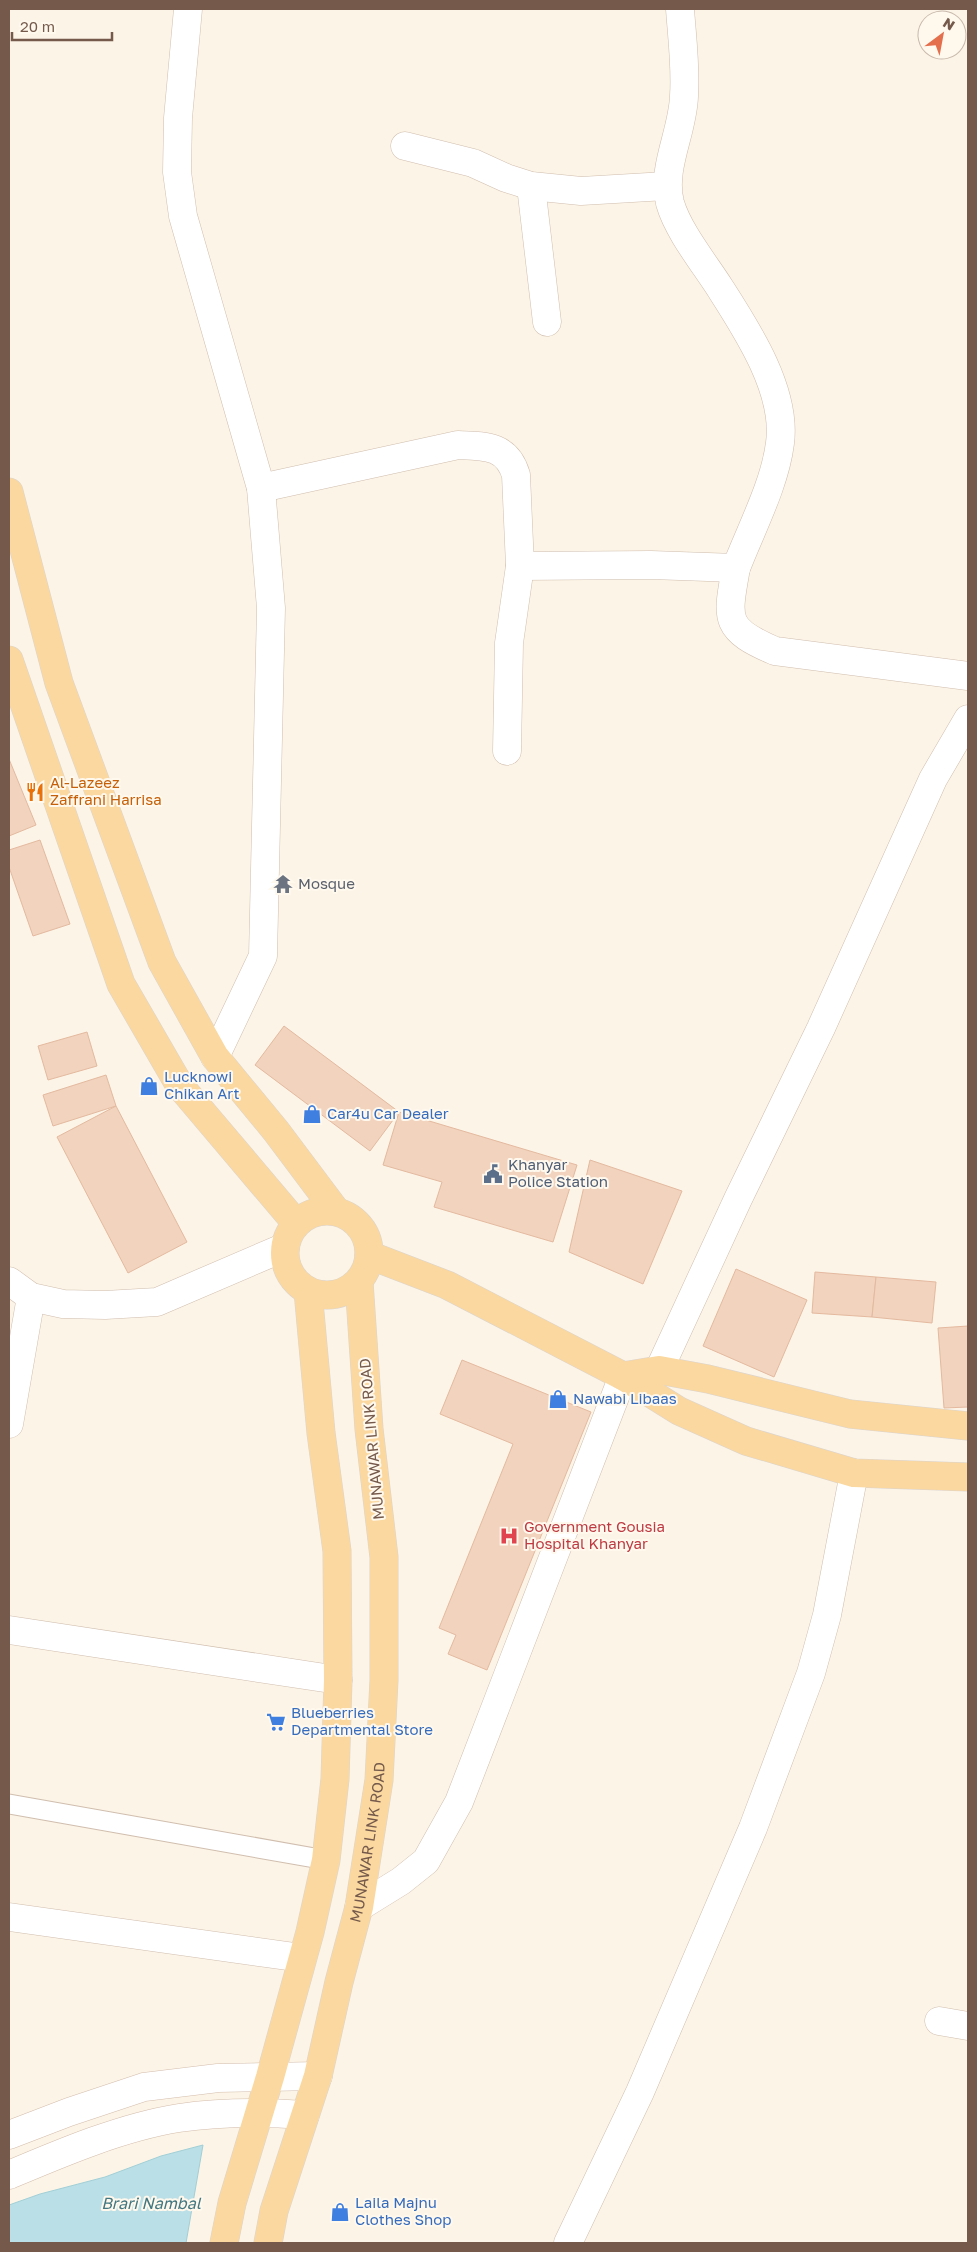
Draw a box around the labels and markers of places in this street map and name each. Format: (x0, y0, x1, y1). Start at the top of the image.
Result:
place label: Al-Lazeez Zaffrani Harrisa (50, 773, 162, 808)
restaurant icon: Al-Lazeez Zaffrani Harrisa (24, 781, 46, 803)
temple icon: Mosque (272, 873, 294, 895)
place label: Mosque (298, 874, 355, 892)
place label: Lucknowi Chikan Art (164, 1067, 239, 1102)
shop icon: Lucknowi Chikan Art (138, 1075, 160, 1097)
shop icon: Car4u Car Dealer (301, 1103, 323, 1125)
place label: Car4u Car Dealer (327, 1104, 449, 1122)
place label: Khanyar Police Station (508, 1155, 608, 1190)
public building icon: Khanyar Police Station (482, 1163, 504, 1185)
shop icon: Nawabi Libaas (547, 1388, 569, 1410)
place label: Nawabi Libaas (573, 1389, 677, 1407)
place label: Government Gousia Hospital Khanyar (524, 1517, 665, 1552)
hospital icon: Government Gousia Hospital Khanyar (498, 1525, 520, 1547)
place label: Blueberries Departmental Store (291, 1703, 433, 1738)
supermarket icon: Blueberries Departmental Store (265, 1711, 287, 1733)
place label: Laila Majnu Clothes Shop (355, 2193, 452, 2228)
shop icon: Laila Majnu Clothes Shop (329, 2201, 351, 2223)

